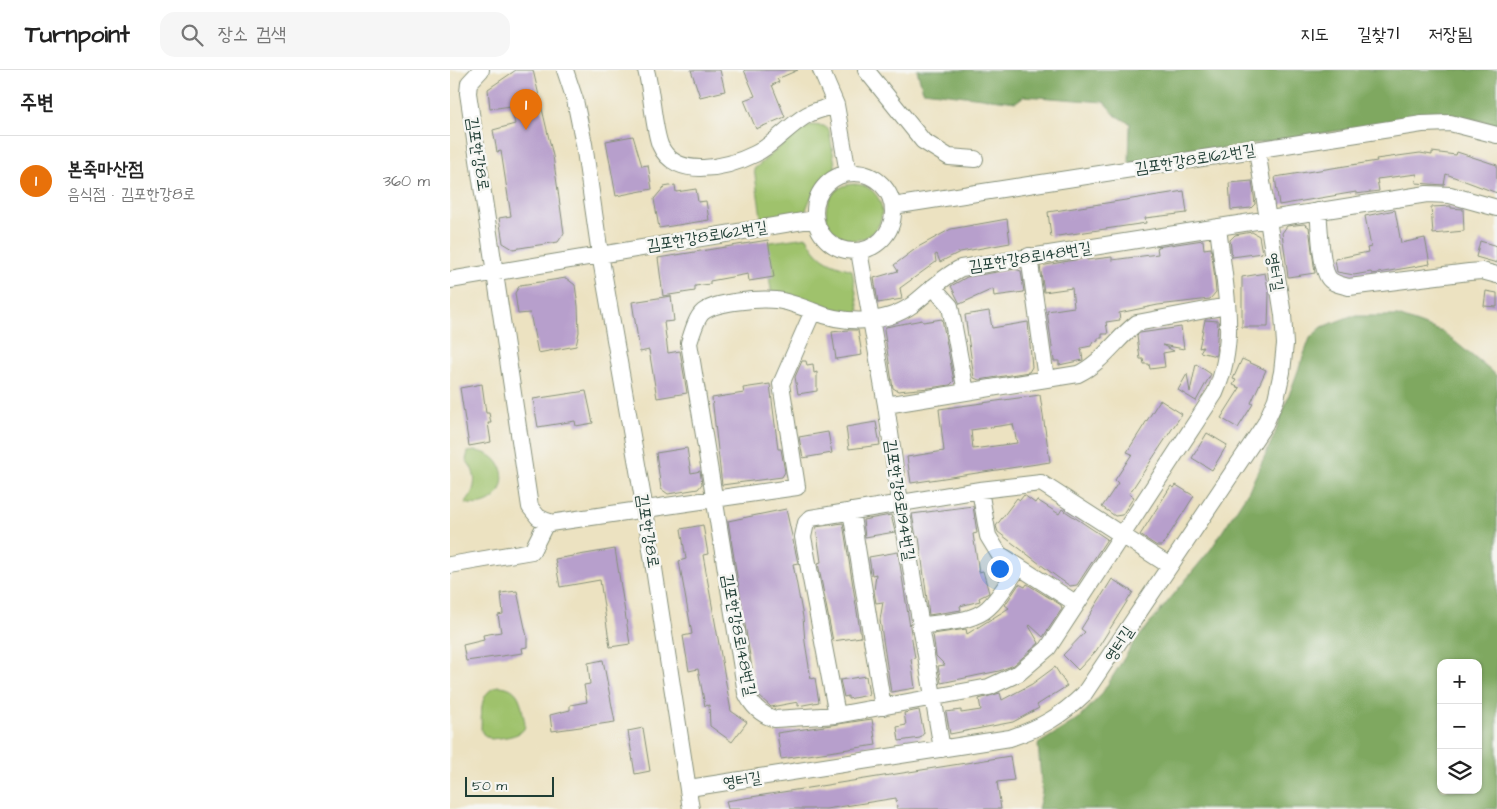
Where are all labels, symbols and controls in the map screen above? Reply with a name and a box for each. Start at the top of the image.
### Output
search box [160,12,510,57]
text: Turnpoint [25,18,130,52]
icon: search [178,21,206,49]
text: 장소 검색 [218,21,286,48]
text: 지도 [1300,22,1329,47]
text: 길찾기 [1357,22,1401,47]
text: 저장됨 [1429,22,1472,47]
text: 주변 [20,88,54,117]
pin: 1 [510,89,542,130]
street label: 김포한강8로 [461,115,495,193]
street label: 김포한강8로162번길 [1133,139,1257,179]
text: 본죽마산점 [67,156,143,183]
text: 1 [35,170,37,192]
text: 360 m [383,170,430,192]
text: 음식점 · 김포한강8로 [67,183,195,205]
street label: 김포한강8로162번길 [645,216,769,256]
street label: 김포한강8로148번길 [967,236,1093,278]
street label: 영터길 [1261,251,1289,293]
street label: 김포한강8로194번길 [880,438,920,562]
street label: 김포한강8로 [631,492,665,570]
your location [987,556,1013,582]
street label: 김포한강8로148번길 [716,572,762,698]
street label: 영터길 [1099,622,1139,666]
map controls [1437,659,1482,794]
button: + [1437,659,1482,704]
button: − [1437,704,1482,749]
button: layers [1437,749,1482,794]
street label: 영터길 [721,766,763,794]
scale bar [465,774,554,797]
text: 50 m [472,776,507,796]

